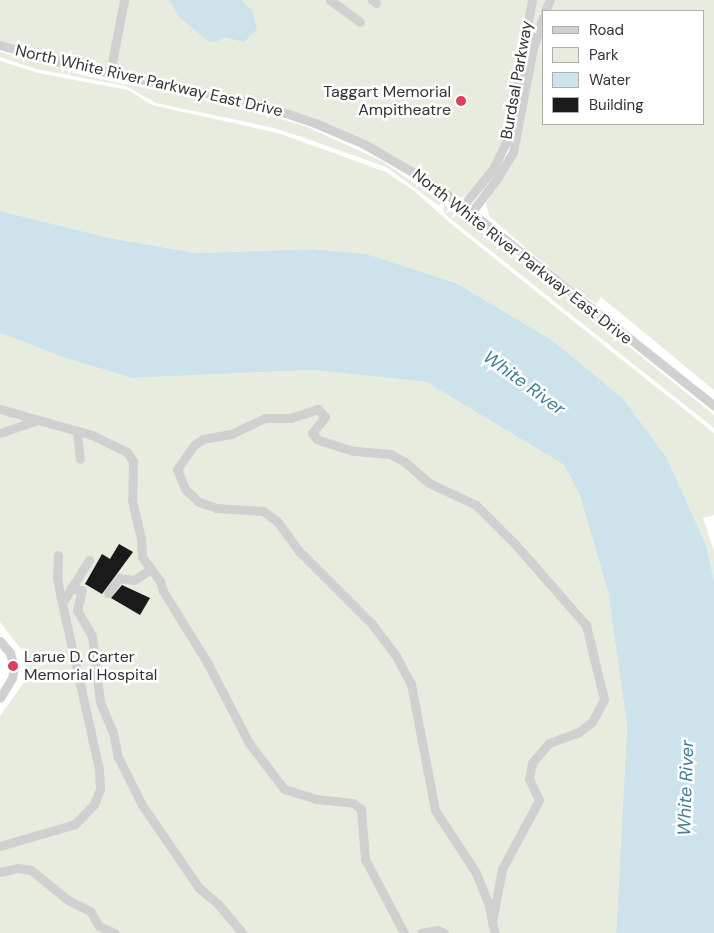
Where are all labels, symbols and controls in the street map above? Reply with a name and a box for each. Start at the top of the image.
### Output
legend [542,10,704,125]
street label: Burdsal Parkway [497,19,537,141]
text: Road [589,20,624,40]
street label: North White River Parkway East Drive [13,41,285,121]
text: Park [589,45,619,65]
text: Water [589,70,630,90]
place label: Taggart Memorial Ampitheatre [323,82,451,120]
marker: Taggart Memorial Ampitheatre [455,95,467,107]
text: Building [589,95,644,115]
street label: North White River Parkway East Drive [408,165,636,349]
water label: White River [479,346,569,420]
place label: Larue D. Carter Memorial Hospital [24,647,157,685]
marker: Larue D. Carter Memorial Hospital [6,659,20,673]
water label: White River [674,740,698,836]

